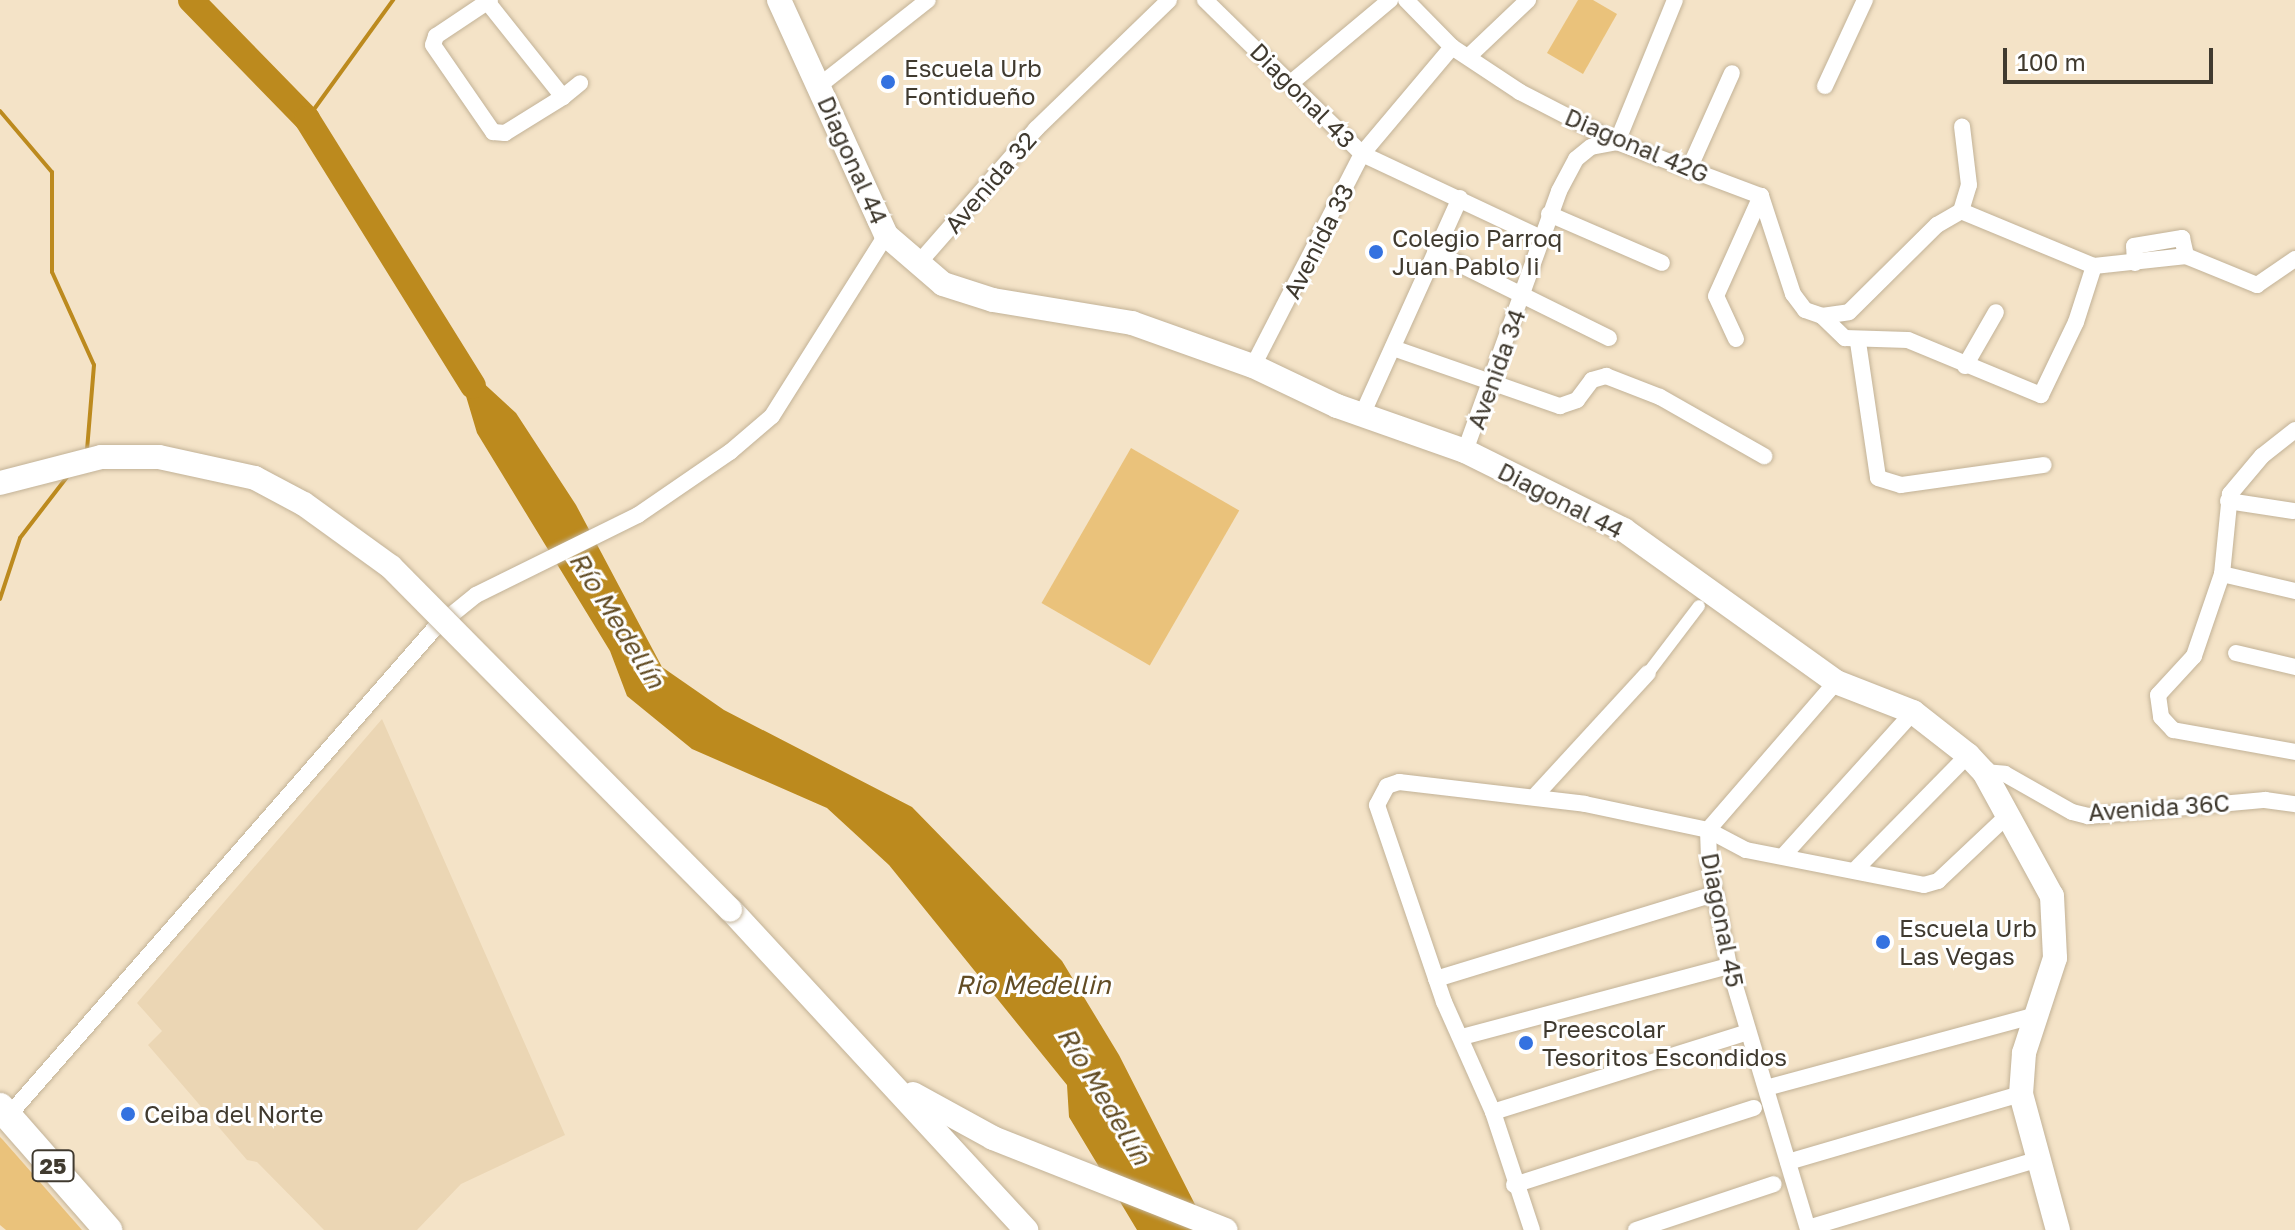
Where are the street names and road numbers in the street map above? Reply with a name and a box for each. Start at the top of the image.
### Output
street label: Diagonal 43 [1245,37,1361,153]
street label: Diagonal 44 [812,91,894,229]
street label: Diagonal 42G [1561,102,1713,188]
street label: Avenida 32 [938,125,1042,239]
street label: Avenida 33 [1277,179,1359,303]
street label: Avenida 34 [1461,305,1531,433]
street label: Diagonal 44 [1493,456,1629,544]
street label: Avenida 36C [2087,788,2231,826]
street label: Diagonal 45 [1696,850,1750,990]
road number: 25 [31,1148,75,1184]

